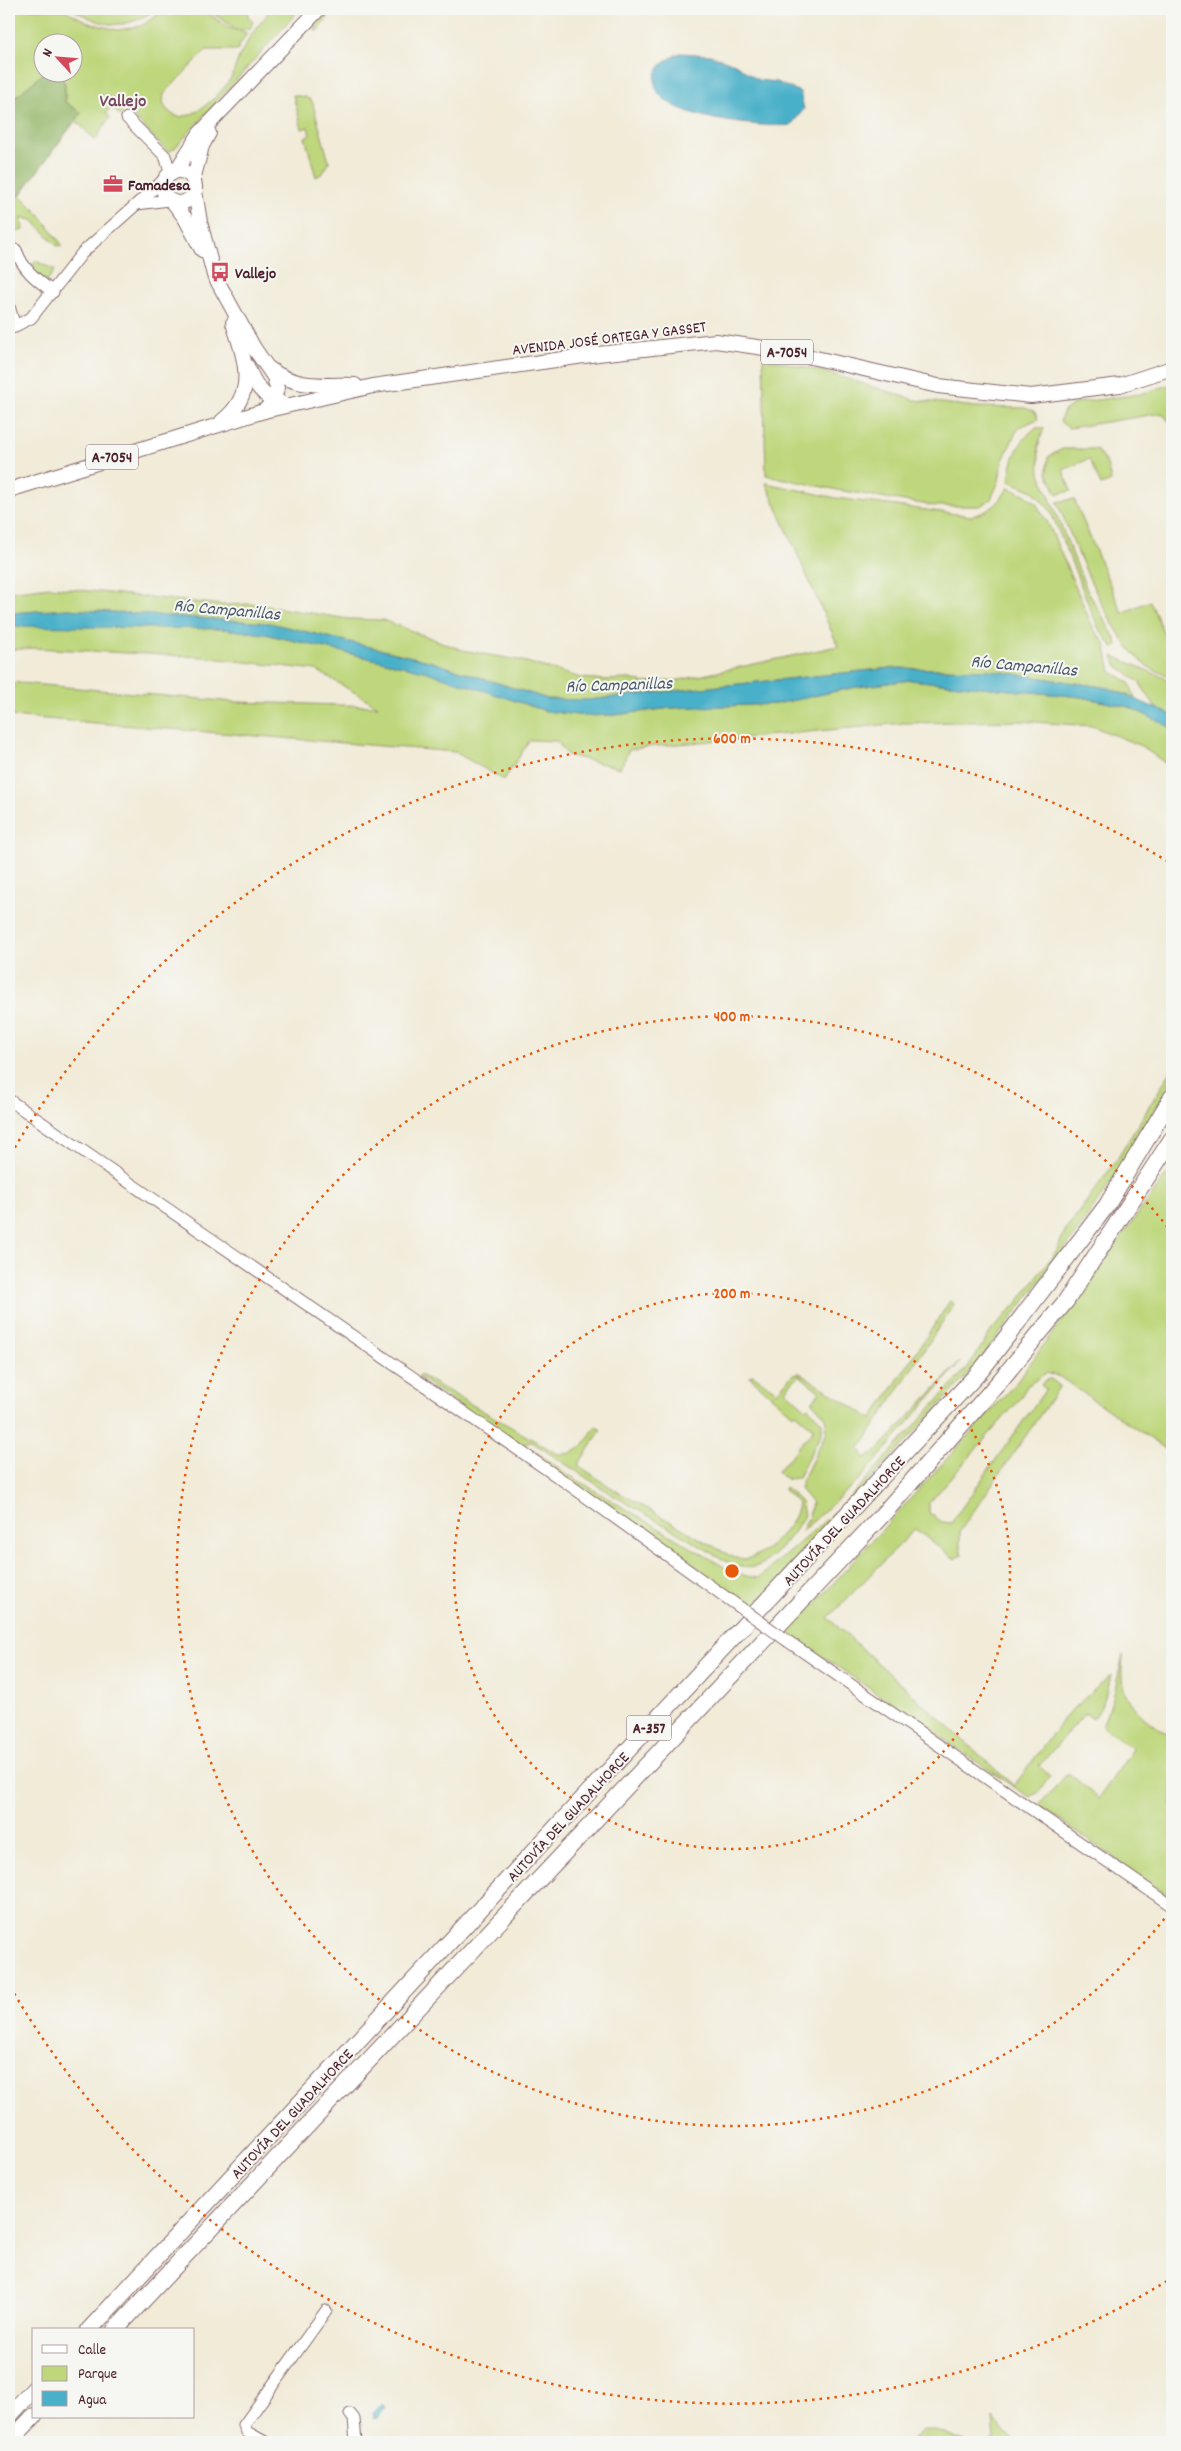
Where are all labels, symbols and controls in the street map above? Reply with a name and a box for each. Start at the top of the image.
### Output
north arrow [32,32,82,82]
text: N [38,46,59,61]
district label: Vallejo [100,90,146,115]
office icon: Famadesa [102,173,124,195]
place label: Famadesa [128,175,191,198]
bus stop icon: Vallejo [209,261,231,283]
place label: Vallejo [235,263,276,286]
street label: AVENIDA JOSÉ ORTEGA Y GASSET [511,316,708,363]
road number: A-7054 [761,340,813,364]
road number: A-7054 [86,444,138,470]
water label: Río Campanillas [172,594,282,629]
water label: Río Campanillas [969,650,1079,685]
water label: Río Campanillas [565,672,673,701]
text: 600 m [713,729,751,751]
text: 400 m [714,1007,750,1029]
text: 200 m [714,1284,750,1306]
street label: AUTOVÍA DEL GUADALHORCE [778,1451,912,1592]
centre of rings [723,1562,741,1580]
road number: A-357 [626,1716,672,1740]
street label: AUTOVÍA DEL GUADALHORCE [502,1747,636,1888]
street label: AUTOVÍA DEL GUADALHORCE [226,2044,360,2185]
legend [32,2328,195,2418]
text: Calle [78,2340,107,2362]
text: Parque [78,2364,118,2386]
text: Agua [78,2390,107,2412]

